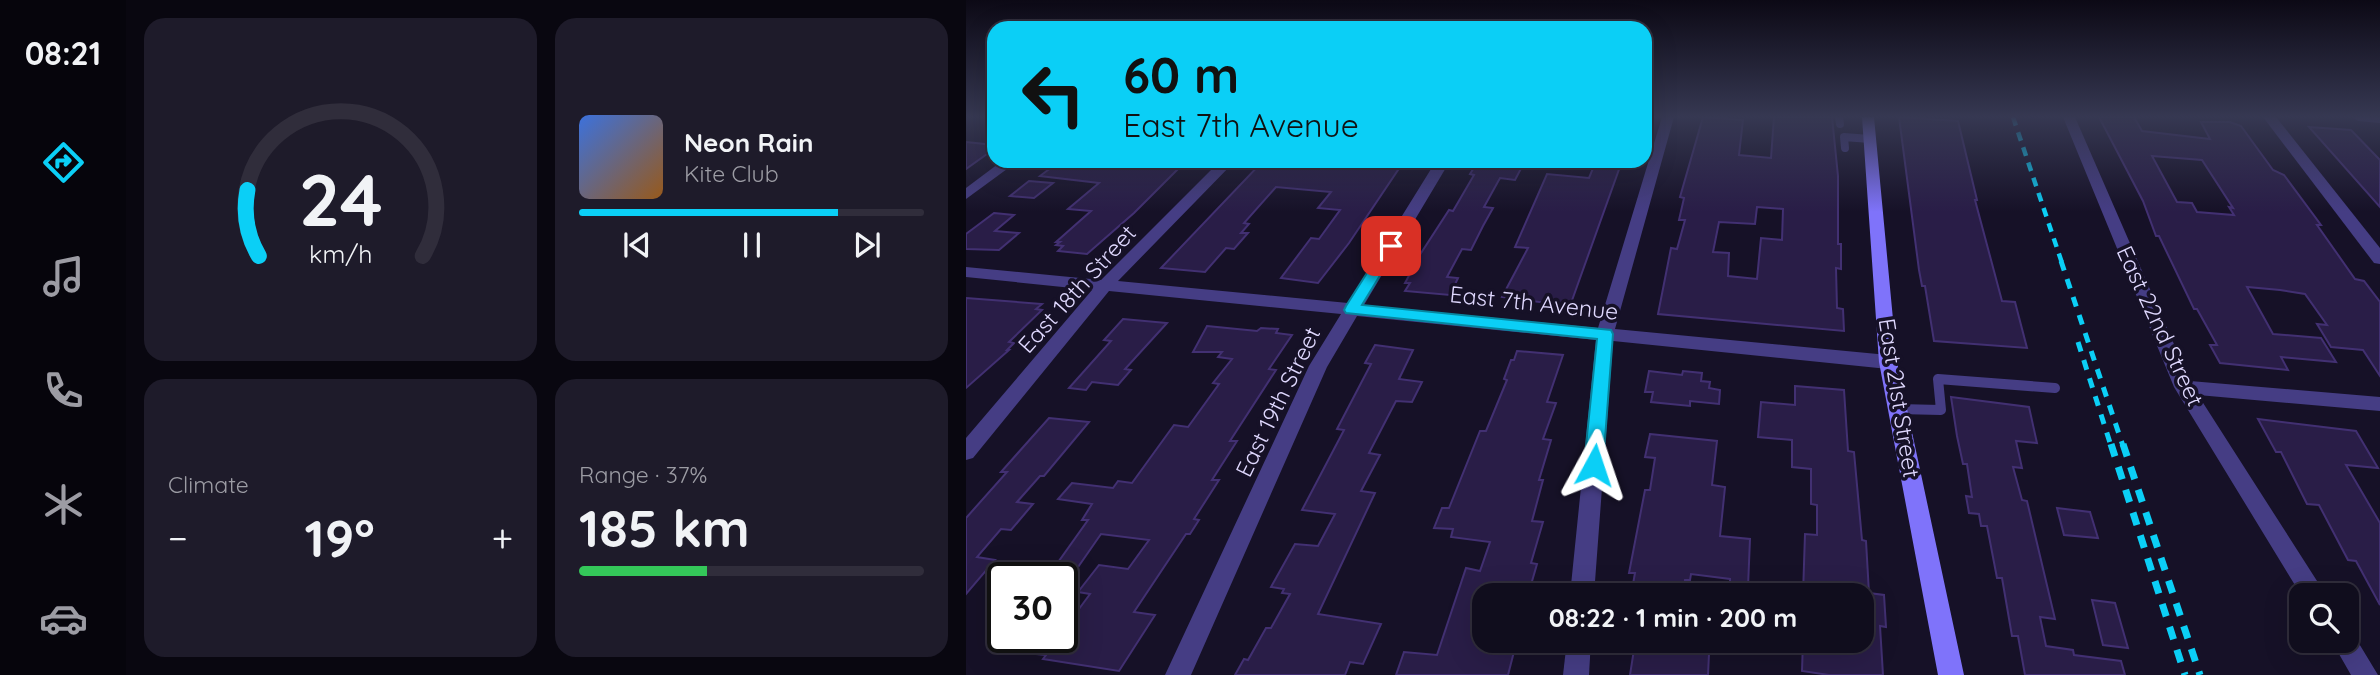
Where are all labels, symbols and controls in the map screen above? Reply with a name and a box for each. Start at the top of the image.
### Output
text: 08:21 [25,33,101,73]
text: 60 m [1123,44,1239,105]
icon: left [1008,49,1099,140]
text: East 7th Avenue [1123,105,1359,145]
text: Neon Rain [684,126,813,159]
icon: directions [39,138,88,187]
text: 24 [298,153,383,244]
text: Kite Club [684,159,779,188]
pin [1361,216,1421,276]
street label: East 18th Street [1011,218,1142,359]
icon: previous [618,226,656,264]
icon: pause [733,226,771,264]
icon: next [848,226,886,264]
icon: arrive [1372,227,1410,265]
text: km/h [309,238,372,269]
street label: East 22nd Street [2111,241,2210,411]
icon: music [39,252,88,301]
street label: East 7th Avenue [1448,279,1620,326]
street label: East 21st Street [1873,316,1926,480]
street label: East 19th Street [1229,322,1326,481]
icon: phone [39,366,88,415]
position arrow [1557,428,1631,502]
text: Range · 37% [579,460,707,489]
text: Climate [168,470,249,499]
icon: climate [39,480,88,529]
text: 185 km [579,495,750,560]
text: 19° [305,505,375,570]
text: − [168,514,188,562]
text: + [492,514,513,562]
speed limit sign: 30 [987,562,1078,653]
map controls [2289,583,2359,653]
button: search [2289,583,2359,653]
icon: car [39,594,88,643]
text: 08:22 · 1 min · 200 m [1549,601,1797,634]

